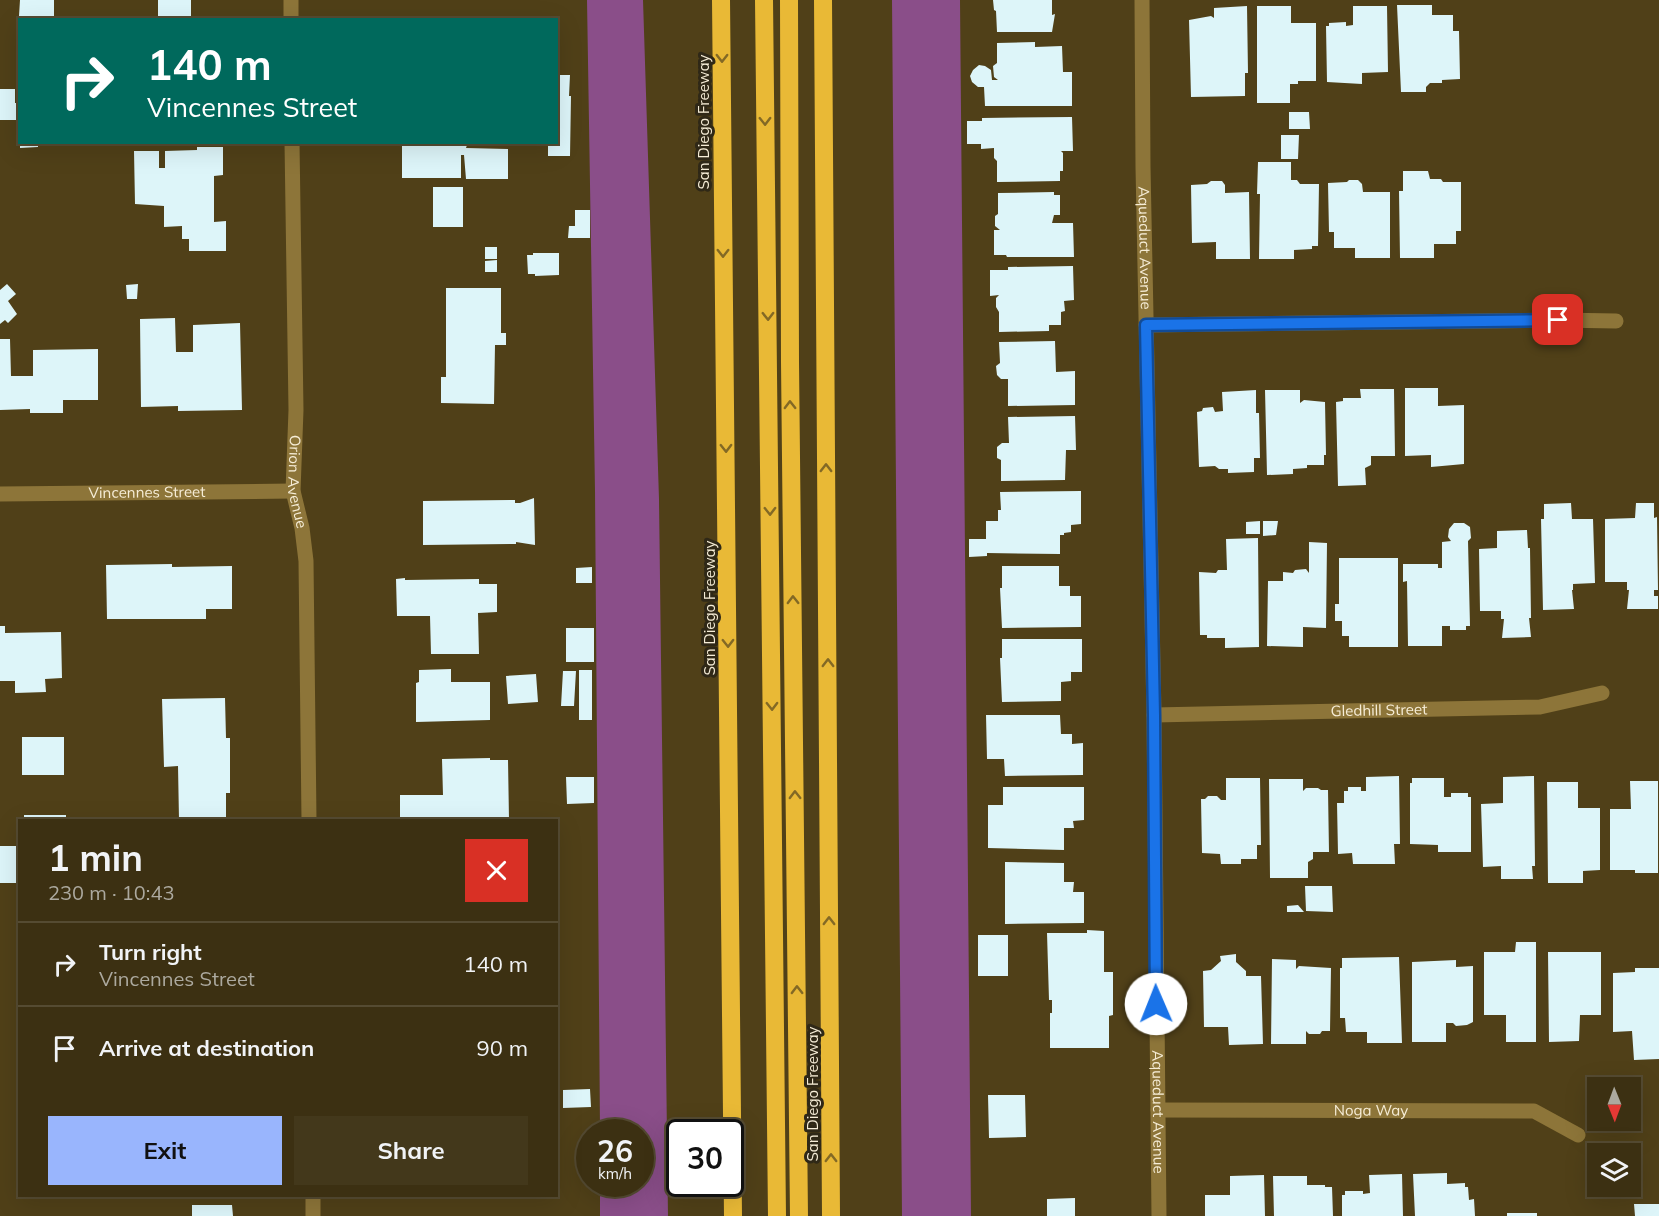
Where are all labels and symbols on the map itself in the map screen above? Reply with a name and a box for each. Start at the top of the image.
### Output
street label: San Diego Freeway [694,54,713,190]
one-way arrow [716,54,728,63]
one-way arrow [759,117,771,126]
street label: Aqueduct Avenue [1134,186,1156,310]
one-way arrow [717,249,729,258]
pin [1532,294,1583,345]
one-way arrow [762,312,774,321]
one-way arrow [784,400,796,409]
street label: Orion Avenue [283,435,312,530]
one-way arrow [720,444,732,453]
one-way arrow [820,463,832,472]
street label: Vincennes Street [88,482,206,502]
one-way arrow [764,507,776,516]
street label: San Diego Freeway [700,540,719,676]
one-way arrow [787,595,799,604]
one-way arrow [722,639,734,648]
one-way arrow [821,658,834,667]
street label: Gledhill Street [1330,699,1427,720]
one-way arrow [766,702,779,711]
one-way arrow [789,790,801,799]
one-way arrow [823,916,835,925]
position arrow [1124,972,1188,1036]
one-way arrow [791,985,803,994]
street label: San Diego Freeway [803,1026,822,1162]
street label: Aqueduct Avenue [1148,1050,1169,1174]
north arrow [1587,1077,1641,1131]
street label: Noga Way [1334,1100,1408,1120]
speed limit sign: 30 [666,1119,744,1197]
one-way arrow [825,1153,837,1162]

